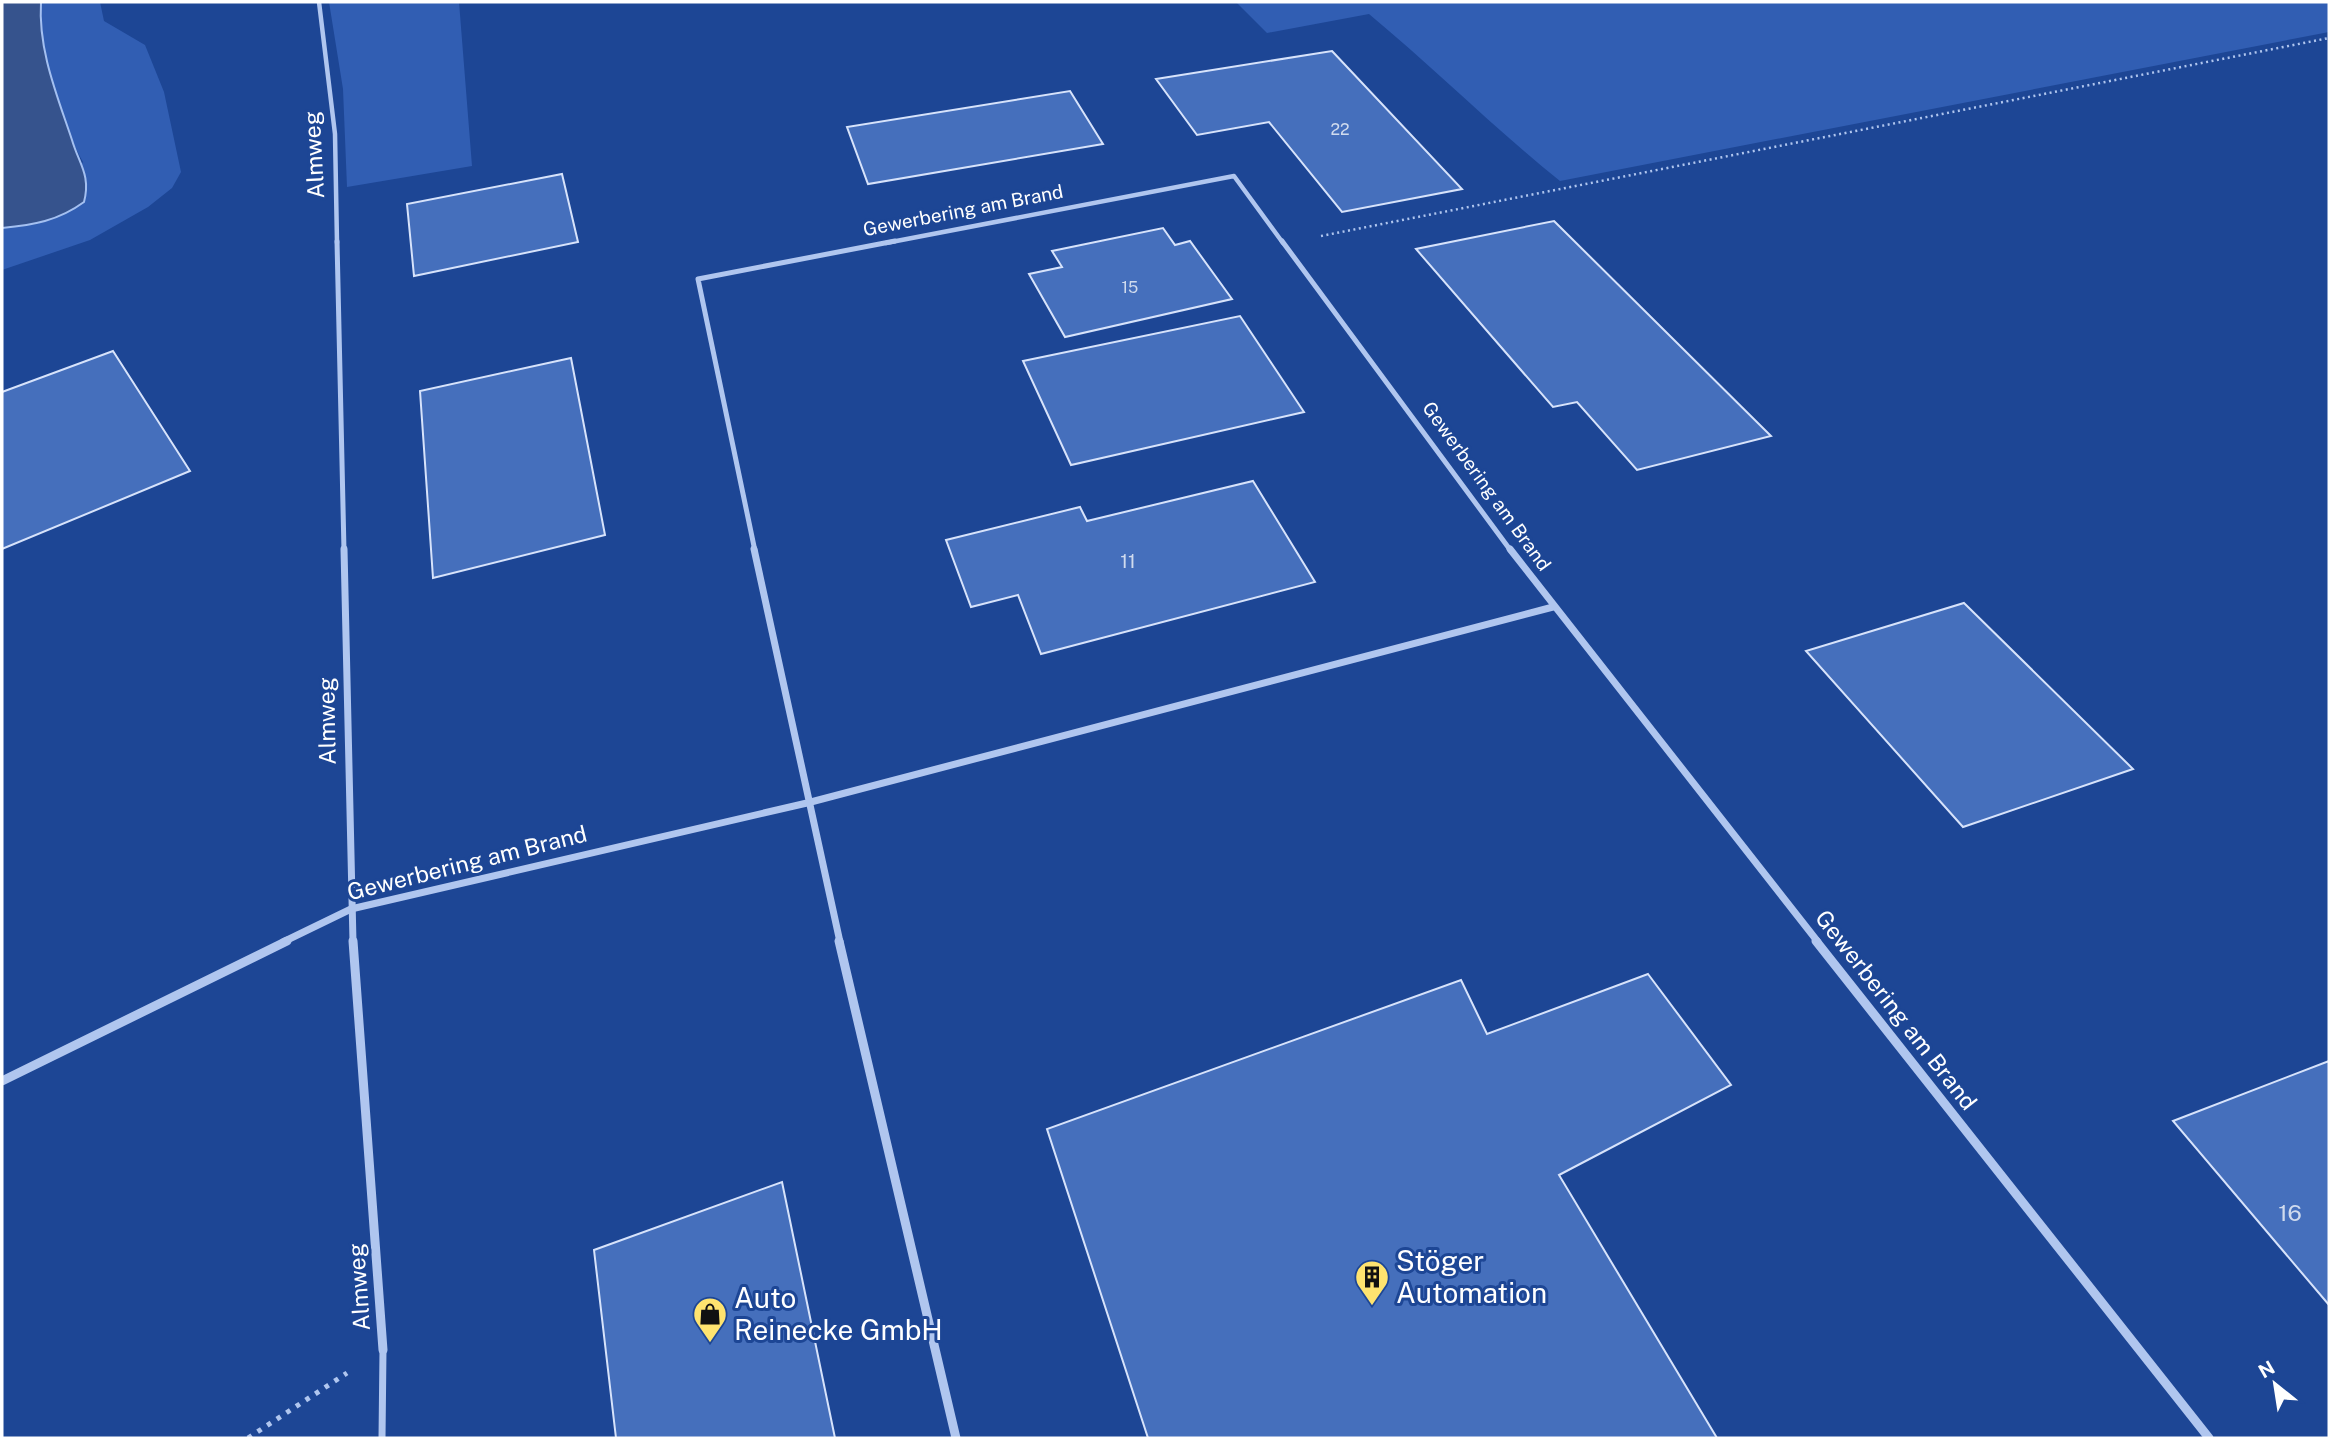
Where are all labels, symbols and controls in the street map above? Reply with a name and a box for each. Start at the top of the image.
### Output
street label: Almweg [298,111,329,200]
house number: 22 [1330,120,1350,139]
street label: Gewerbering am Brand [861,180,1065,240]
house number: 15 [1122,278,1138,297]
street label: Gewerbering am Brand [1418,397,1556,575]
house number: 11 [1120,550,1136,572]
street label: Almweg [312,677,341,765]
street label: Gewerbering am Brand [344,820,590,905]
street label: Gewerbering am Brand [1810,904,1983,1115]
house number: 16 [2278,1199,2302,1226]
street label: Almweg [342,1242,375,1332]
place label: Stöger Automation [1396,1244,1547,1309]
building icon: Stöger Automation [1353,1258,1391,1307]
place label: Auto Reinecke GmbH [734,1281,943,1346]
shop icon: Auto Reinecke GmbH [691,1295,729,1344]
north arrow [2240,1349,2310,1419]
text: N [2255,1356,2278,1383]

